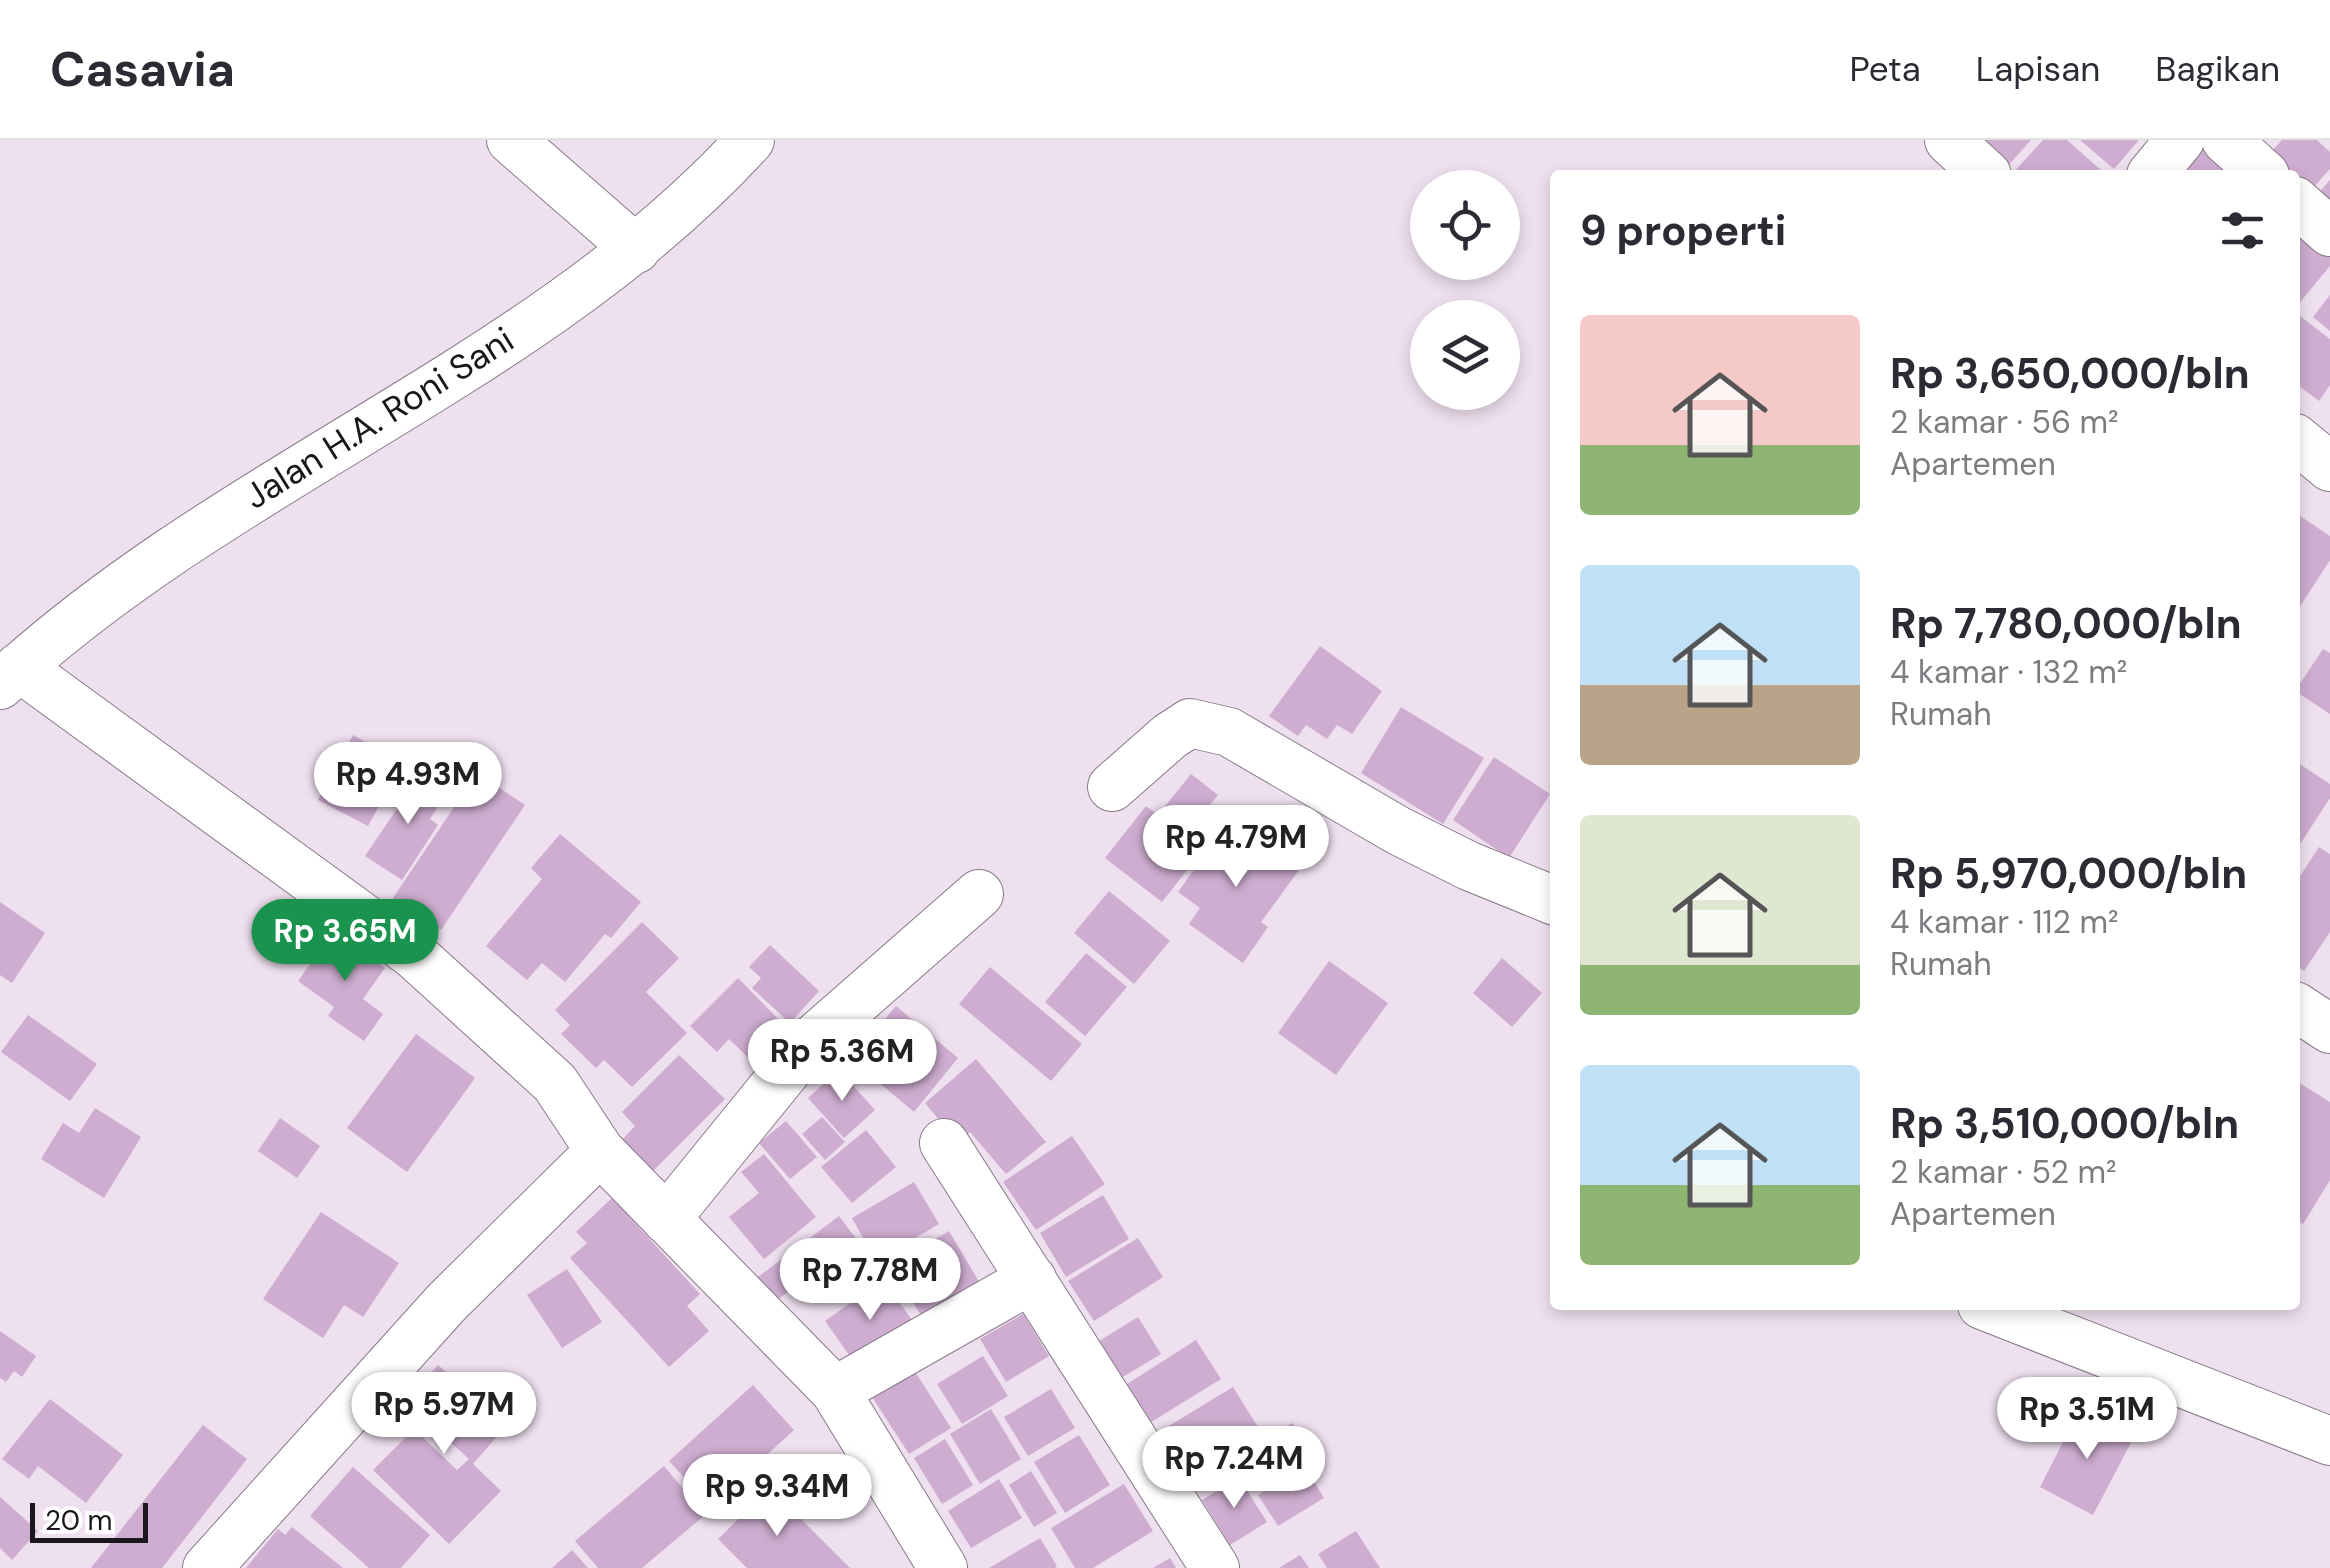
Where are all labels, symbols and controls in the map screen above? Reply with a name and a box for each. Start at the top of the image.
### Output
text: Casavia [50,38,235,101]
text: Peta [1849,46,1921,92]
text: Lapisan [1976,46,2100,92]
text: Bagikan [2155,46,2280,92]
map controls [1410,170,1520,410]
button: locate [1410,170,1520,280]
text: 9 properti [1580,203,1786,258]
icon: filters [2215,203,2270,258]
button: layers [1410,300,1520,410]
street label: Jalan H.A. Roni Sani [236,317,522,519]
text: Rp 3,650,000/bln [1890,346,2250,401]
icon: home [1660,355,1780,475]
text: 2 kamar · 56 m² [1890,401,2119,443]
text: Apartemen [1890,443,2056,485]
text: Rp 7,780,000/bln [1890,596,2242,651]
icon: home [1660,605,1780,725]
text: 4 kamar · 132 m² [1890,651,2127,693]
text: Rumah [1890,693,1992,735]
pin: Rp 4.93M [305,742,511,827]
text: Rp 4.93M [336,753,480,795]
pin: Rp 4.79M [1133,805,1339,890]
text: Rp 4.79M [1165,816,1307,858]
text: Rp 5,970,000/bln [1890,846,2247,901]
icon: home [1660,855,1780,975]
pin: Rp 3.65M [242,899,448,984]
text: 4 kamar · 112 m² [1890,901,2118,943]
text: Rp 3.65M [274,910,416,952]
text: Rumah [1890,943,1992,985]
pin: Rp 5.36M [739,1019,945,1104]
text: Rp 5.36M [770,1030,914,1072]
text: Rp 3,510,000/bln [1890,1096,2239,1151]
icon: home [1660,1105,1780,1225]
text: 2 kamar · 52 m² [1890,1151,2116,1193]
text: Apartemen [1890,1193,2056,1235]
pin: Rp 7.78M [767,1238,973,1323]
text: Rp 7.78M [802,1249,938,1291]
pin: Rp 5.97M [341,1372,547,1457]
pin: Rp 3.51M [1984,1377,2190,1462]
text: Rp 5.97M [373,1383,515,1425]
text: Rp 3.51M [2019,1388,2155,1430]
pin: Rp 7.24M [1131,1426,1337,1511]
text: Rp 7.24M [1164,1437,1304,1479]
pin: Rp 9.34M [674,1454,880,1539]
text: Rp 9.34M [705,1465,849,1507]
scale bar [30,1498,148,1542]
text: 20 m [45,1502,112,1539]

